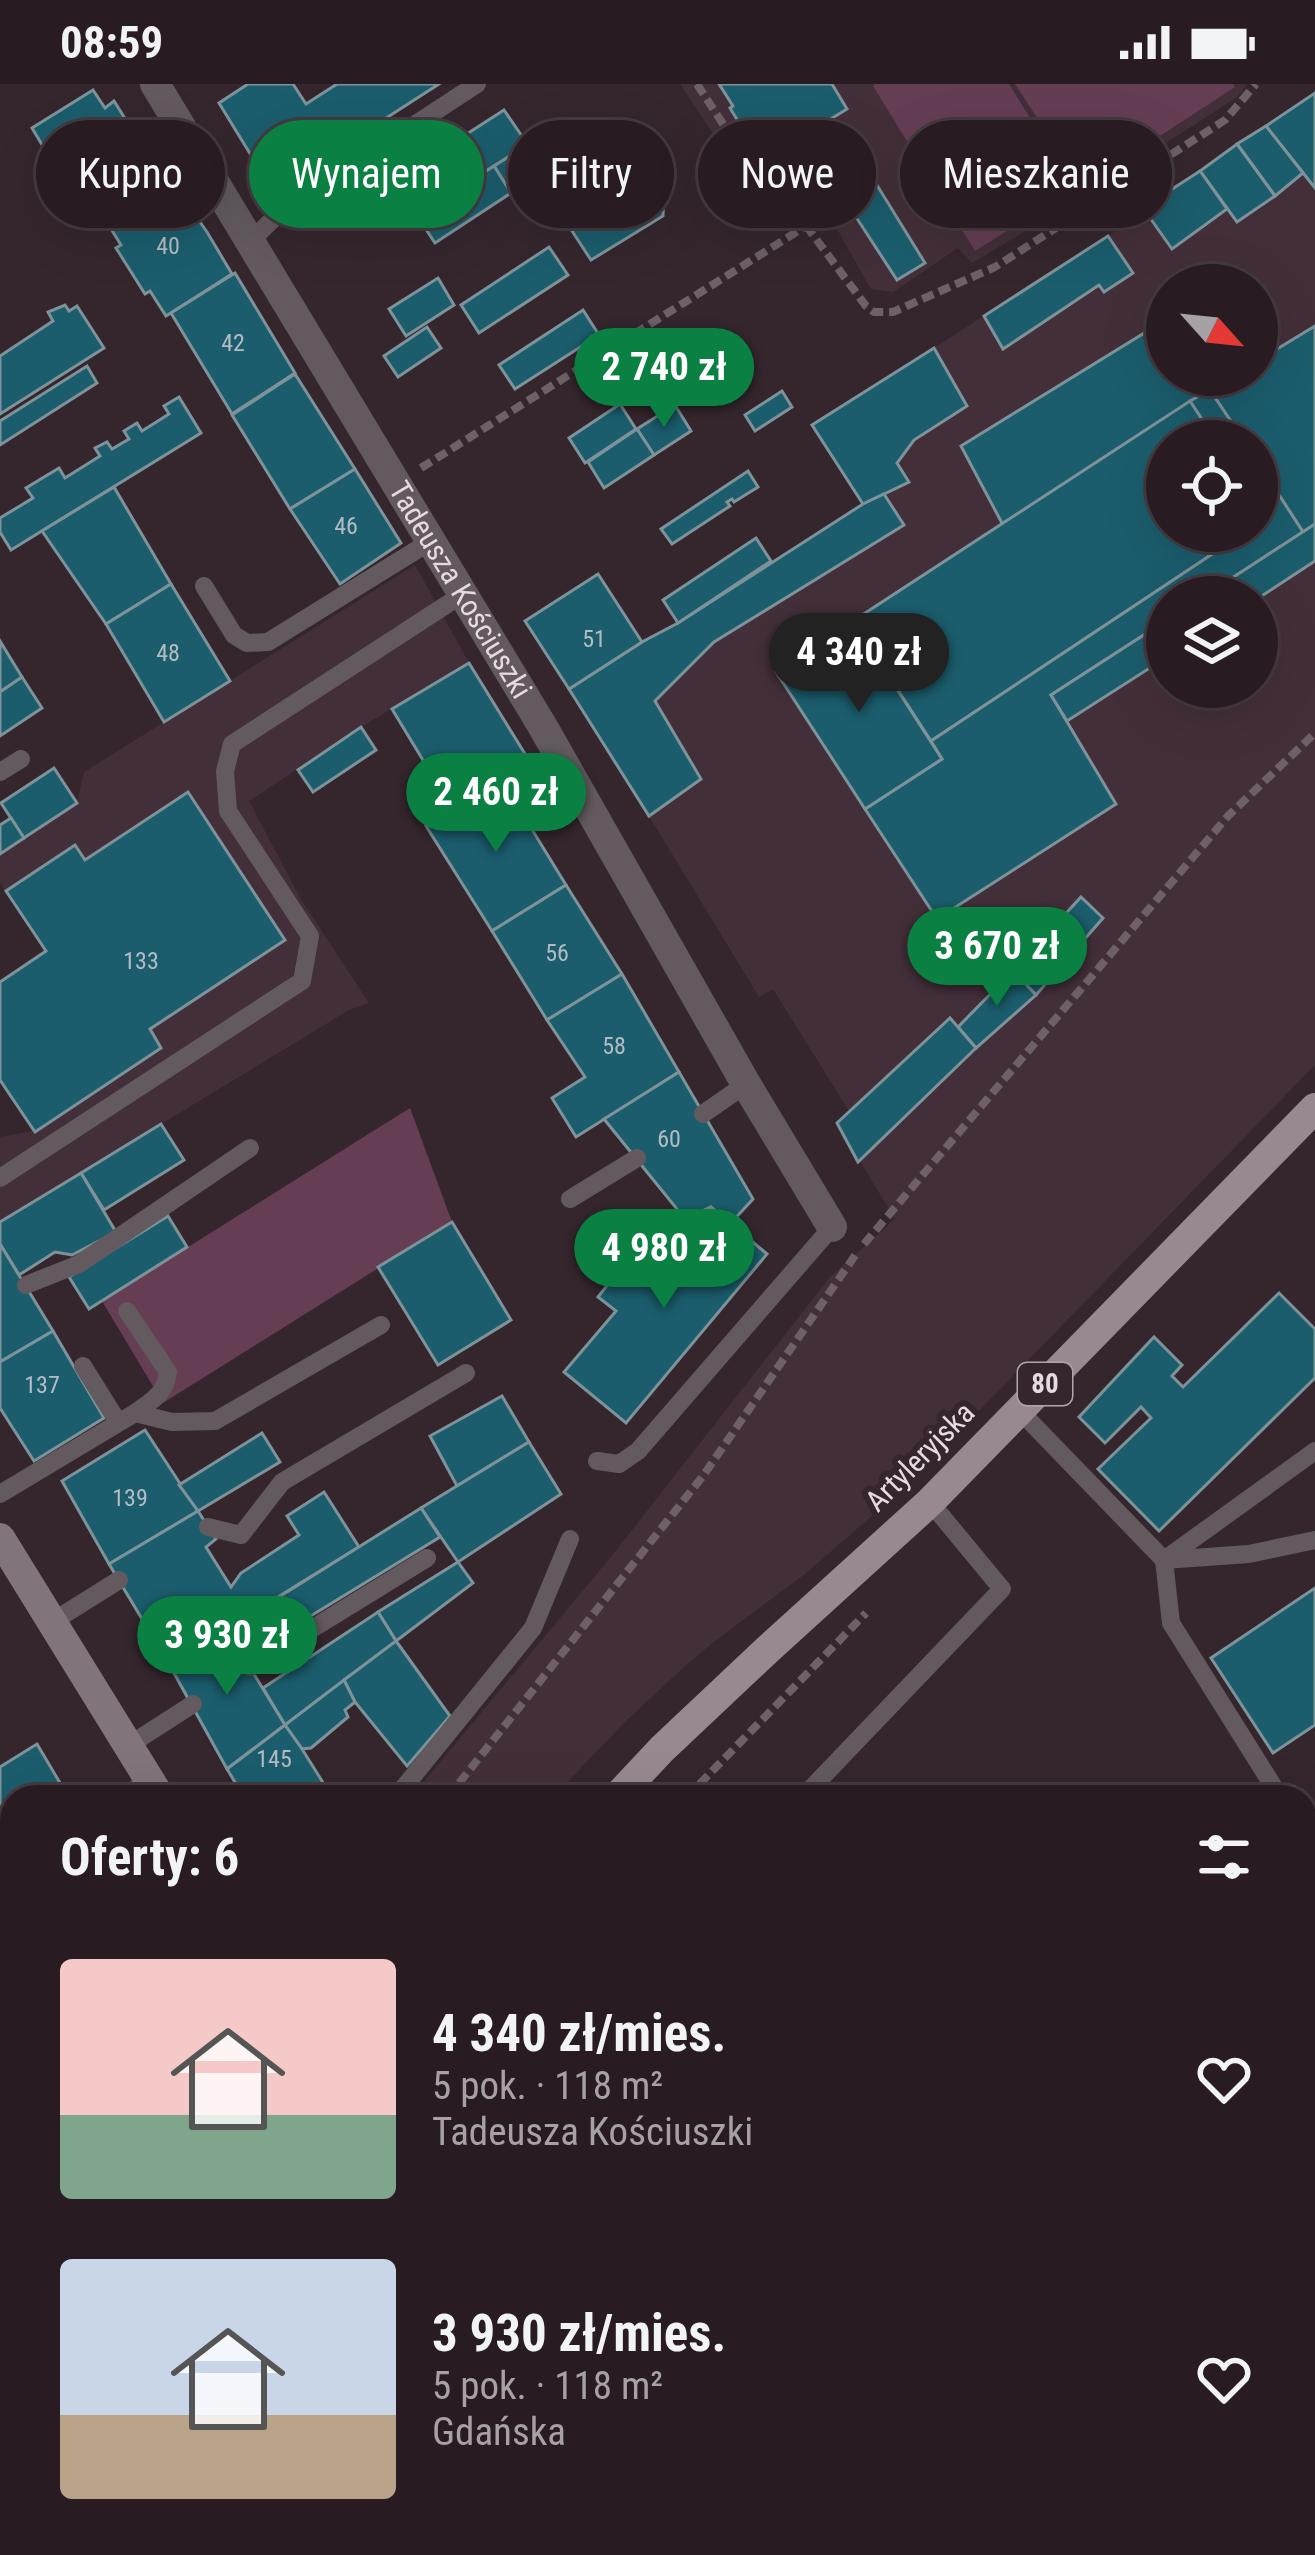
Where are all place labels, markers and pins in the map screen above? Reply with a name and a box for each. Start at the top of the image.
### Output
pin: 2 740 zł [540,328,788,430]
pin: 4 340 zł [735,613,983,715]
pin: 2 460 zł [372,753,620,855]
pin: 3 670 zł [873,907,1121,1009]
pin: 4 980 zł [540,1209,788,1311]
pin: 3 930 zł [103,1596,351,1698]

